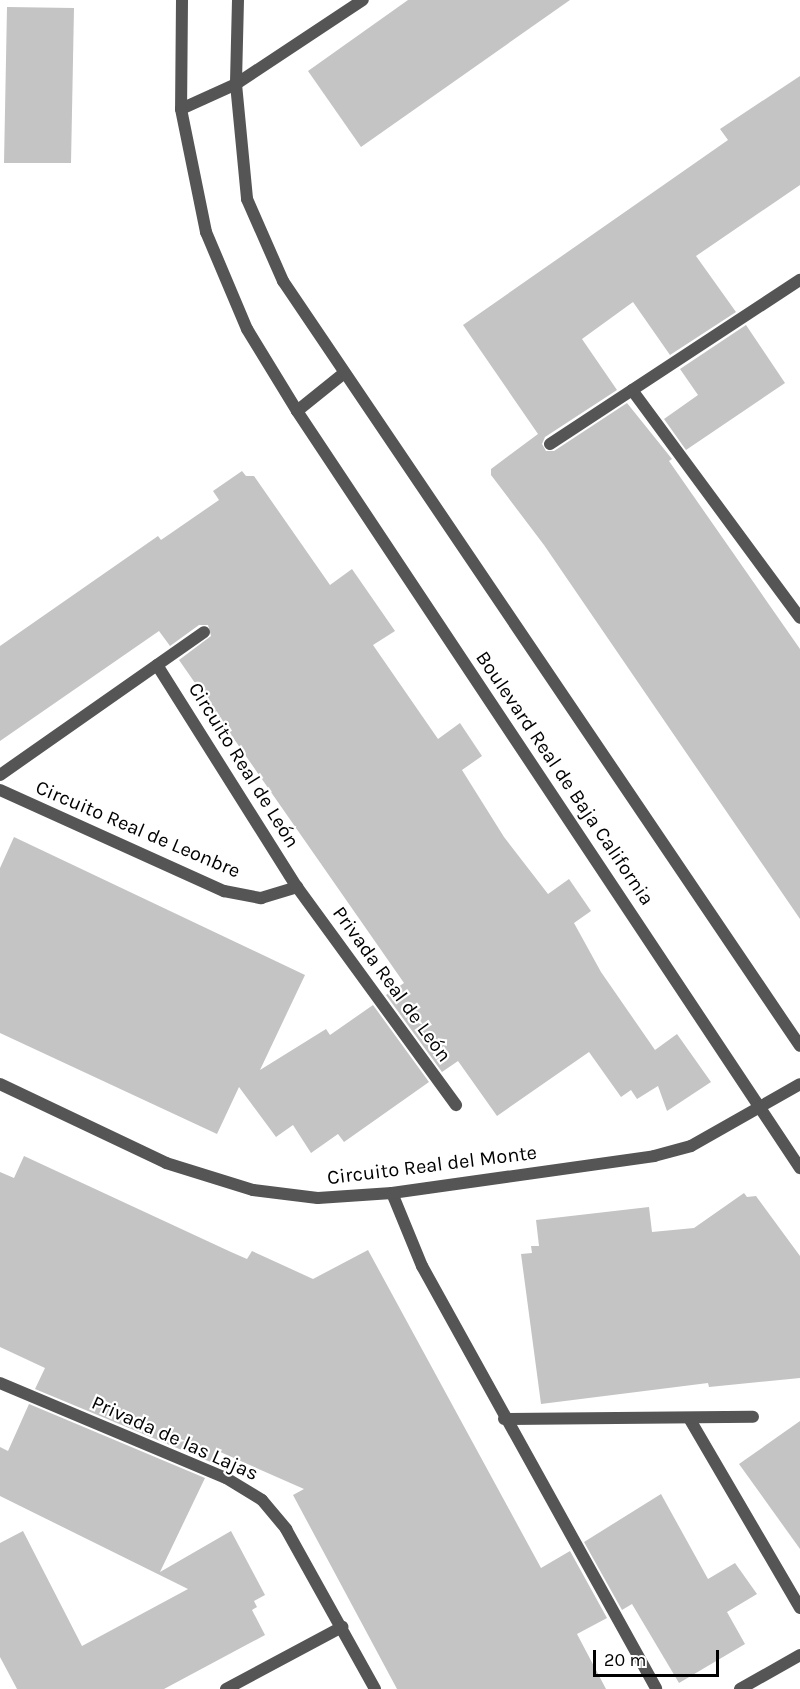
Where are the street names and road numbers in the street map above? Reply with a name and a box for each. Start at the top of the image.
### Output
street label: Boulevard Real de Baja California [471,646,659,910]
street label: Circuito Real de León [183,678,305,852]
street label: Circuito Real de Leonbre [32,775,244,883]
street label: Privada Real de León [328,902,456,1066]
street label: Circuito Real del Monte [326,1140,538,1190]
street label: Privada de las Lajas [88,1390,262,1486]

